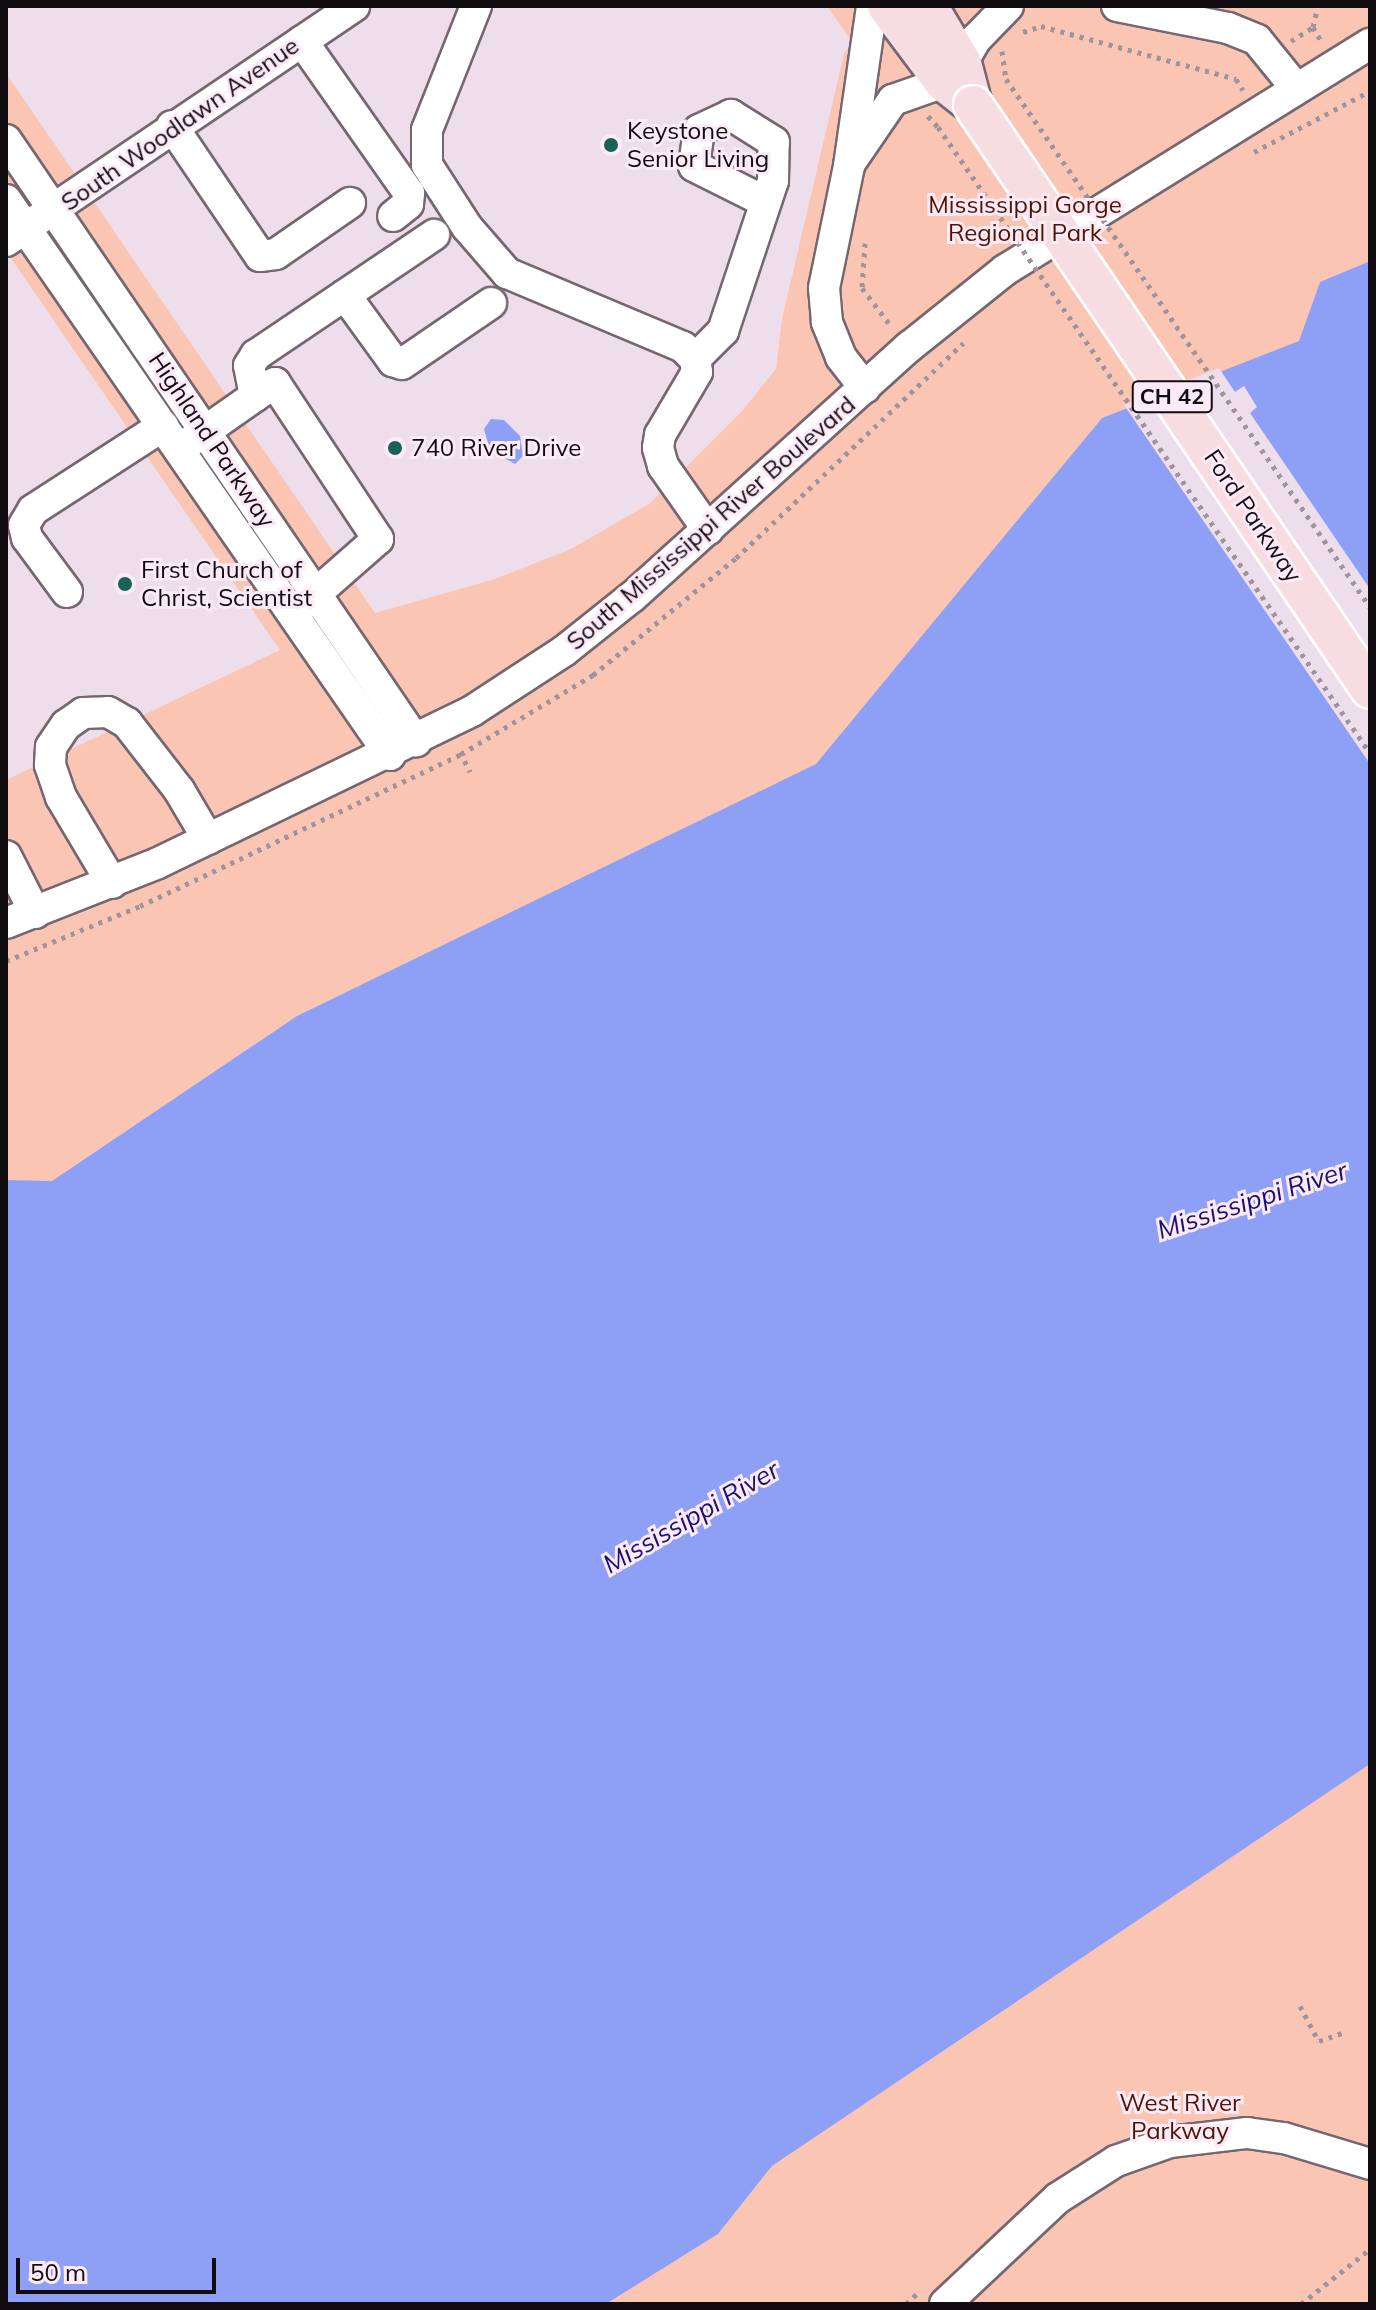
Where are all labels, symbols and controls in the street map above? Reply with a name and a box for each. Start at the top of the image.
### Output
street label: South Woodlawn Avenue [56,31,304,217]
place label: Keystone Senior Living [627,117,769,173]
marker: Keystone Senior Living [602,136,620,154]
park label: Mississippi Gorge Regional Park [928,191,1122,247]
street label: Highland Parkway [143,347,281,533]
road number: CH 42 [1130,379,1214,415]
street label: South Mississippi River Boulevard [561,390,861,656]
place label: 740 River Drive [411,434,581,462]
marker: 740 River Drive [386,439,404,457]
street label: Ford Parkway [1198,444,1308,588]
place label: First Church of Christ, Scientist [141,556,312,612]
marker: First Church of Christ, Scientist [116,575,134,593]
water label: Mississippi River [1153,1155,1351,1245]
water label: Mississippi River [597,1454,785,1580]
park label: West River Parkway [1119,2089,1241,2145]
scale bar [20,2242,220,2292]
text: 50 m [30,2257,86,2287]

